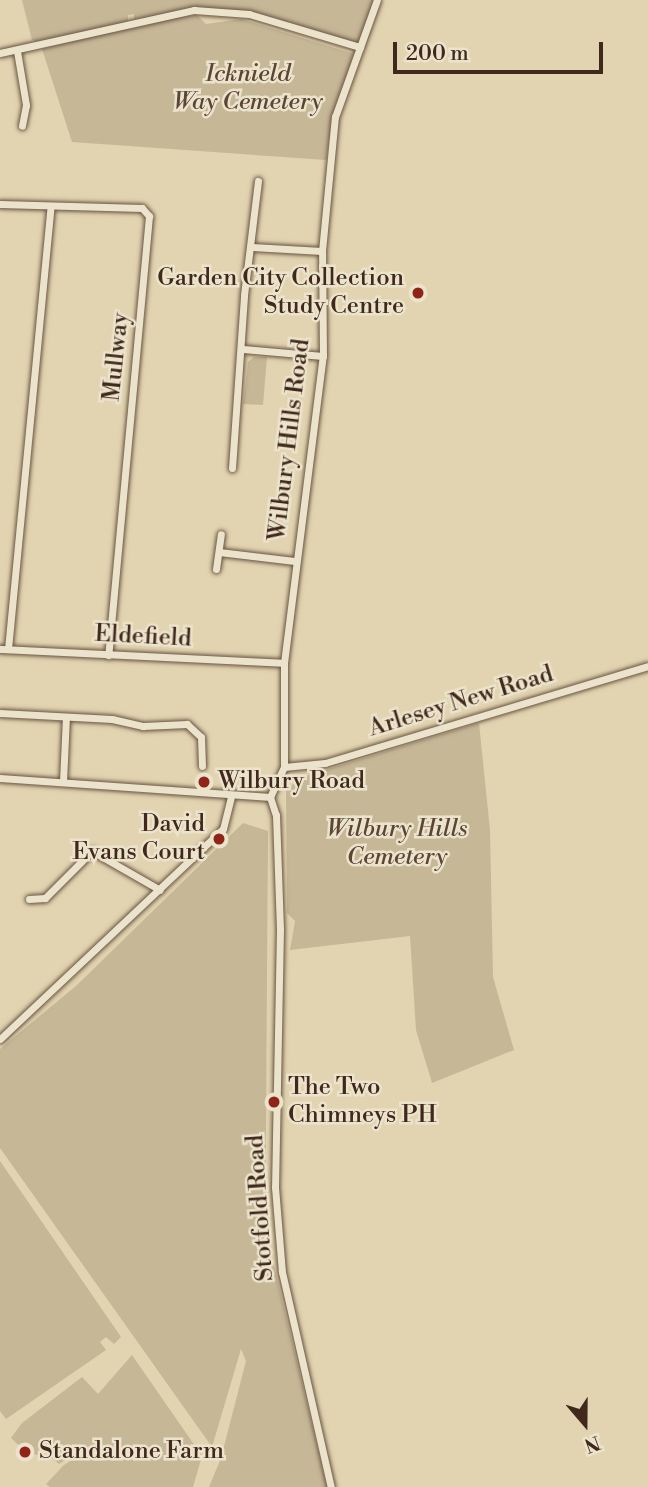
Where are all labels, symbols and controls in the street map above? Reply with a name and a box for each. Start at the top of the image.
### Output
scale bar [396,28,606,72]
text: 200 m [406,41,469,67]
park label: Icknield Way Cemetery [173,61,323,117]
place label: Garden City Collection Study Centre [157,265,404,321]
marker: Garden City Collection Study Centre [410,285,426,301]
street label: Mullway [98,311,136,403]
street label: Wilbury Hills Road [263,337,317,543]
street label: Eldefield [94,620,192,654]
street label: Arlesey New Road [365,660,557,744]
place label: Wilbury Road [218,768,365,796]
marker: Wilbury Road [196,774,212,790]
place label: David Evans Court [72,811,205,867]
park label: Wilbury Hills Cemetery [327,816,467,872]
marker: David Evans Court [211,831,227,847]
place label: The Two Chimneys PH [288,1074,437,1130]
marker: The Two Chimneys PH [266,1094,282,1110]
street label: Stotfold Road [242,1134,280,1282]
north arrow [550,1389,620,1459]
text: N [581,1430,603,1458]
place label: Standalone Farm [39,1438,224,1466]
marker: Standalone Farm [17,1444,33,1460]

